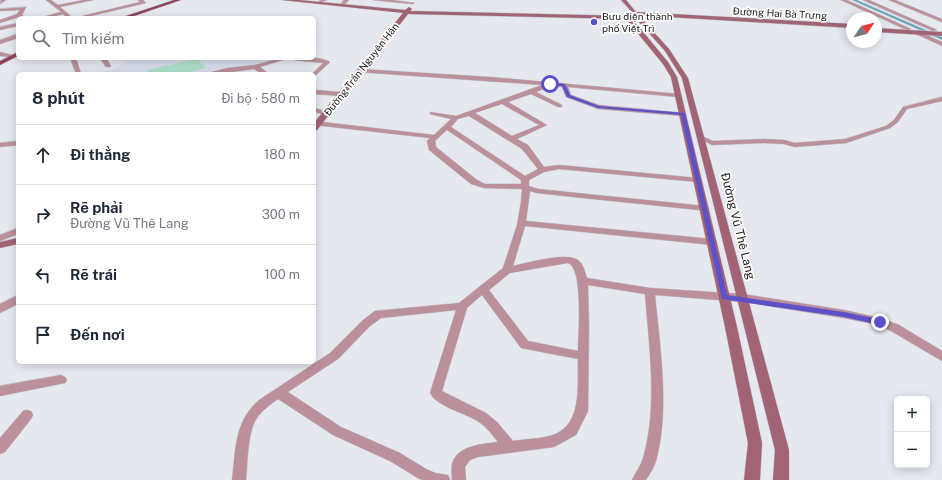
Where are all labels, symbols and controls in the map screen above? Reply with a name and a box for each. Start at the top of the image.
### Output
street label: Đường Hai Bà Trưng [732,5,828,21]
place label: Bưu điện thành phố Việt Trì [602,10,673,34]
north arrow [846,12,882,48]
search box [16,16,316,60]
marker: Bưu điện thành phố Việt Trì [589,17,599,27]
street label: Đường Trần Nguyên Hãn [321,20,401,118]
icon: search [30,27,52,49]
text: Tìm kiếm [62,30,124,47]
route start [541,75,559,93]
text: 8 phút [32,88,85,108]
text: Đi bộ · 580 m [221,91,300,106]
icon: ahead [32,144,54,166]
text: Đi thẳng [70,146,131,163]
text: 180 m [264,147,300,162]
street label: Đường Vũ Thê Lang [718,171,758,281]
text: Rẽ phải [70,199,123,216]
icon: right [32,204,54,226]
text: 300 m [262,207,300,222]
text: Đường Vũ Thê Lang [70,216,189,231]
icon: left [32,264,54,286]
text: Rẽ trái [70,266,117,283]
text: 100 m [264,267,300,282]
route end [871,313,889,331]
icon: arrive [32,324,54,346]
text: Đến nơi [70,326,125,343]
map controls [894,396,930,468]
button: + [894,396,930,432]
button: − [894,432,930,468]

